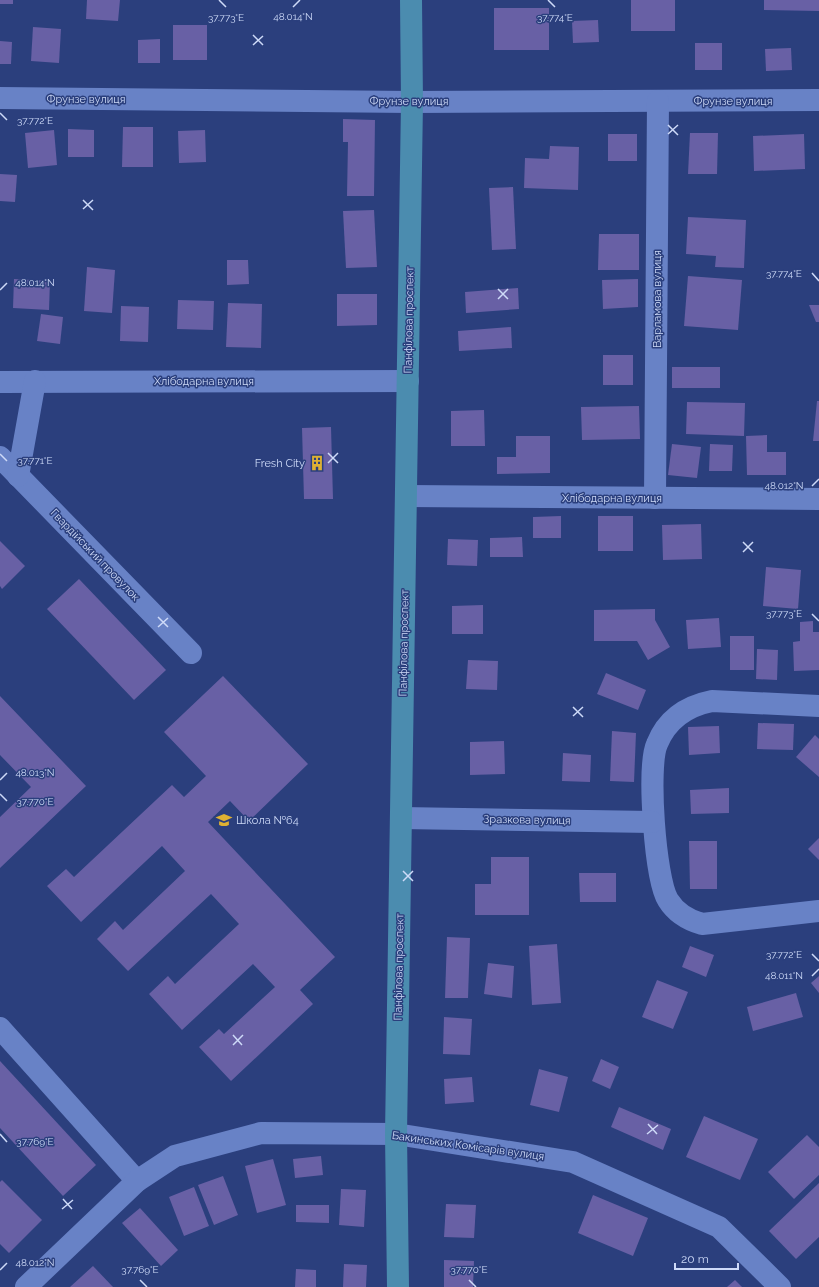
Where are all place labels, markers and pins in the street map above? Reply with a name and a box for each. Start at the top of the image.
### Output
building icon: Fresh City [308,454,326,472]
place label: Fresh City [255,457,305,470]
school or university icon: Школа №64 [215,811,233,829]
place label: Школа №64 [236,814,299,827]

